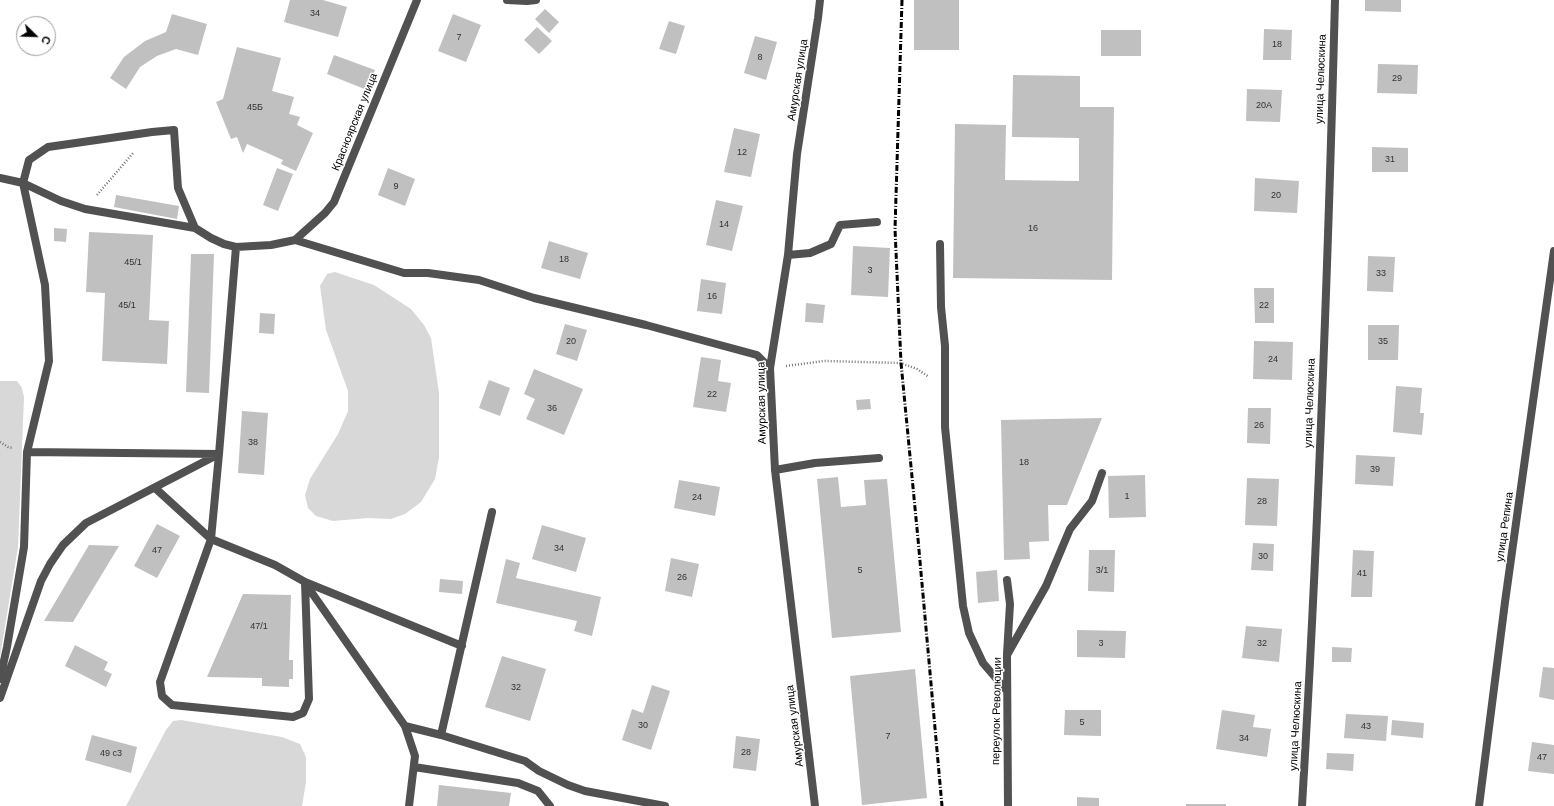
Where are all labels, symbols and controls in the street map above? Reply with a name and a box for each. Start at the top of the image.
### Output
house number: 34 [310,9,320,19]
north arrow [16,16,56,56]
house number: 7 [456,33,462,43]
text: С [39,34,53,46]
street label: улица Челюскина [1313,34,1329,124]
street label: Амурская улица [785,38,811,122]
house number: 18 [1272,40,1282,50]
house number: 8 [757,53,763,63]
street label: Красноярская улица [329,71,381,173]
house number: 29 [1392,74,1402,84]
house number: 20А [1256,101,1272,111]
house number: 45Б [247,103,263,113]
house number: 12 [737,148,747,158]
house number: 31 [1385,155,1395,165]
house number: 9 [393,182,399,192]
house number: 20 [1271,191,1281,201]
house number: 14 [719,220,729,230]
house number: 16 [1028,224,1038,234]
house number: 18 [559,255,569,265]
house number: 45/1 [124,258,142,268]
house number: 3 [867,266,873,276]
house number: 33 [1376,269,1386,279]
house number: 16 [707,292,717,302]
house number: 45/1 [118,301,136,311]
house number: 22 [1259,301,1269,311]
house number: 20 [566,337,576,347]
house number: 35 [1378,337,1388,347]
house number: 24 [1268,355,1278,365]
street label: улица Челюскина [1302,358,1318,448]
street label: Амурская улица [755,362,769,444]
house number: 22 [707,390,717,400]
house number: 36 [547,404,557,414]
house number: 26 [1254,421,1264,431]
house number: 38 [248,438,258,448]
house number: 18 [1019,458,1029,468]
house number: 39 [1370,465,1380,475]
street label: улица Репина [1494,491,1516,563]
house number: 1 [1124,492,1130,502]
house number: 24 [692,493,702,503]
house number: 28 [1257,497,1267,507]
house number: 34 [554,544,564,554]
house number: 47 [152,546,162,556]
house number: 30 [1258,552,1268,562]
house number: 5 [857,566,863,576]
house number: 3/1 [1096,566,1108,576]
house number: 41 [1357,569,1367,579]
house number: 26 [677,573,687,583]
house number: 47/1 [250,622,268,632]
house number: 3 [1098,639,1104,649]
house number: 32 [1257,639,1267,649]
street label: переулок Революции [989,657,1005,765]
street label: улица Челюскина [1287,681,1305,771]
house number: 32 [511,683,521,693]
street label: Амурская улица [783,684,807,768]
house number: 5 [1079,718,1085,728]
house number: 30 [638,721,648,731]
house number: 43 [1361,722,1371,732]
house number: 7 [885,732,891,742]
house number: 34 [1239,734,1249,744]
house number: 28 [741,748,751,758]
house number: 49 с3 [100,749,122,759]
house number: 47 [1537,753,1547,763]

